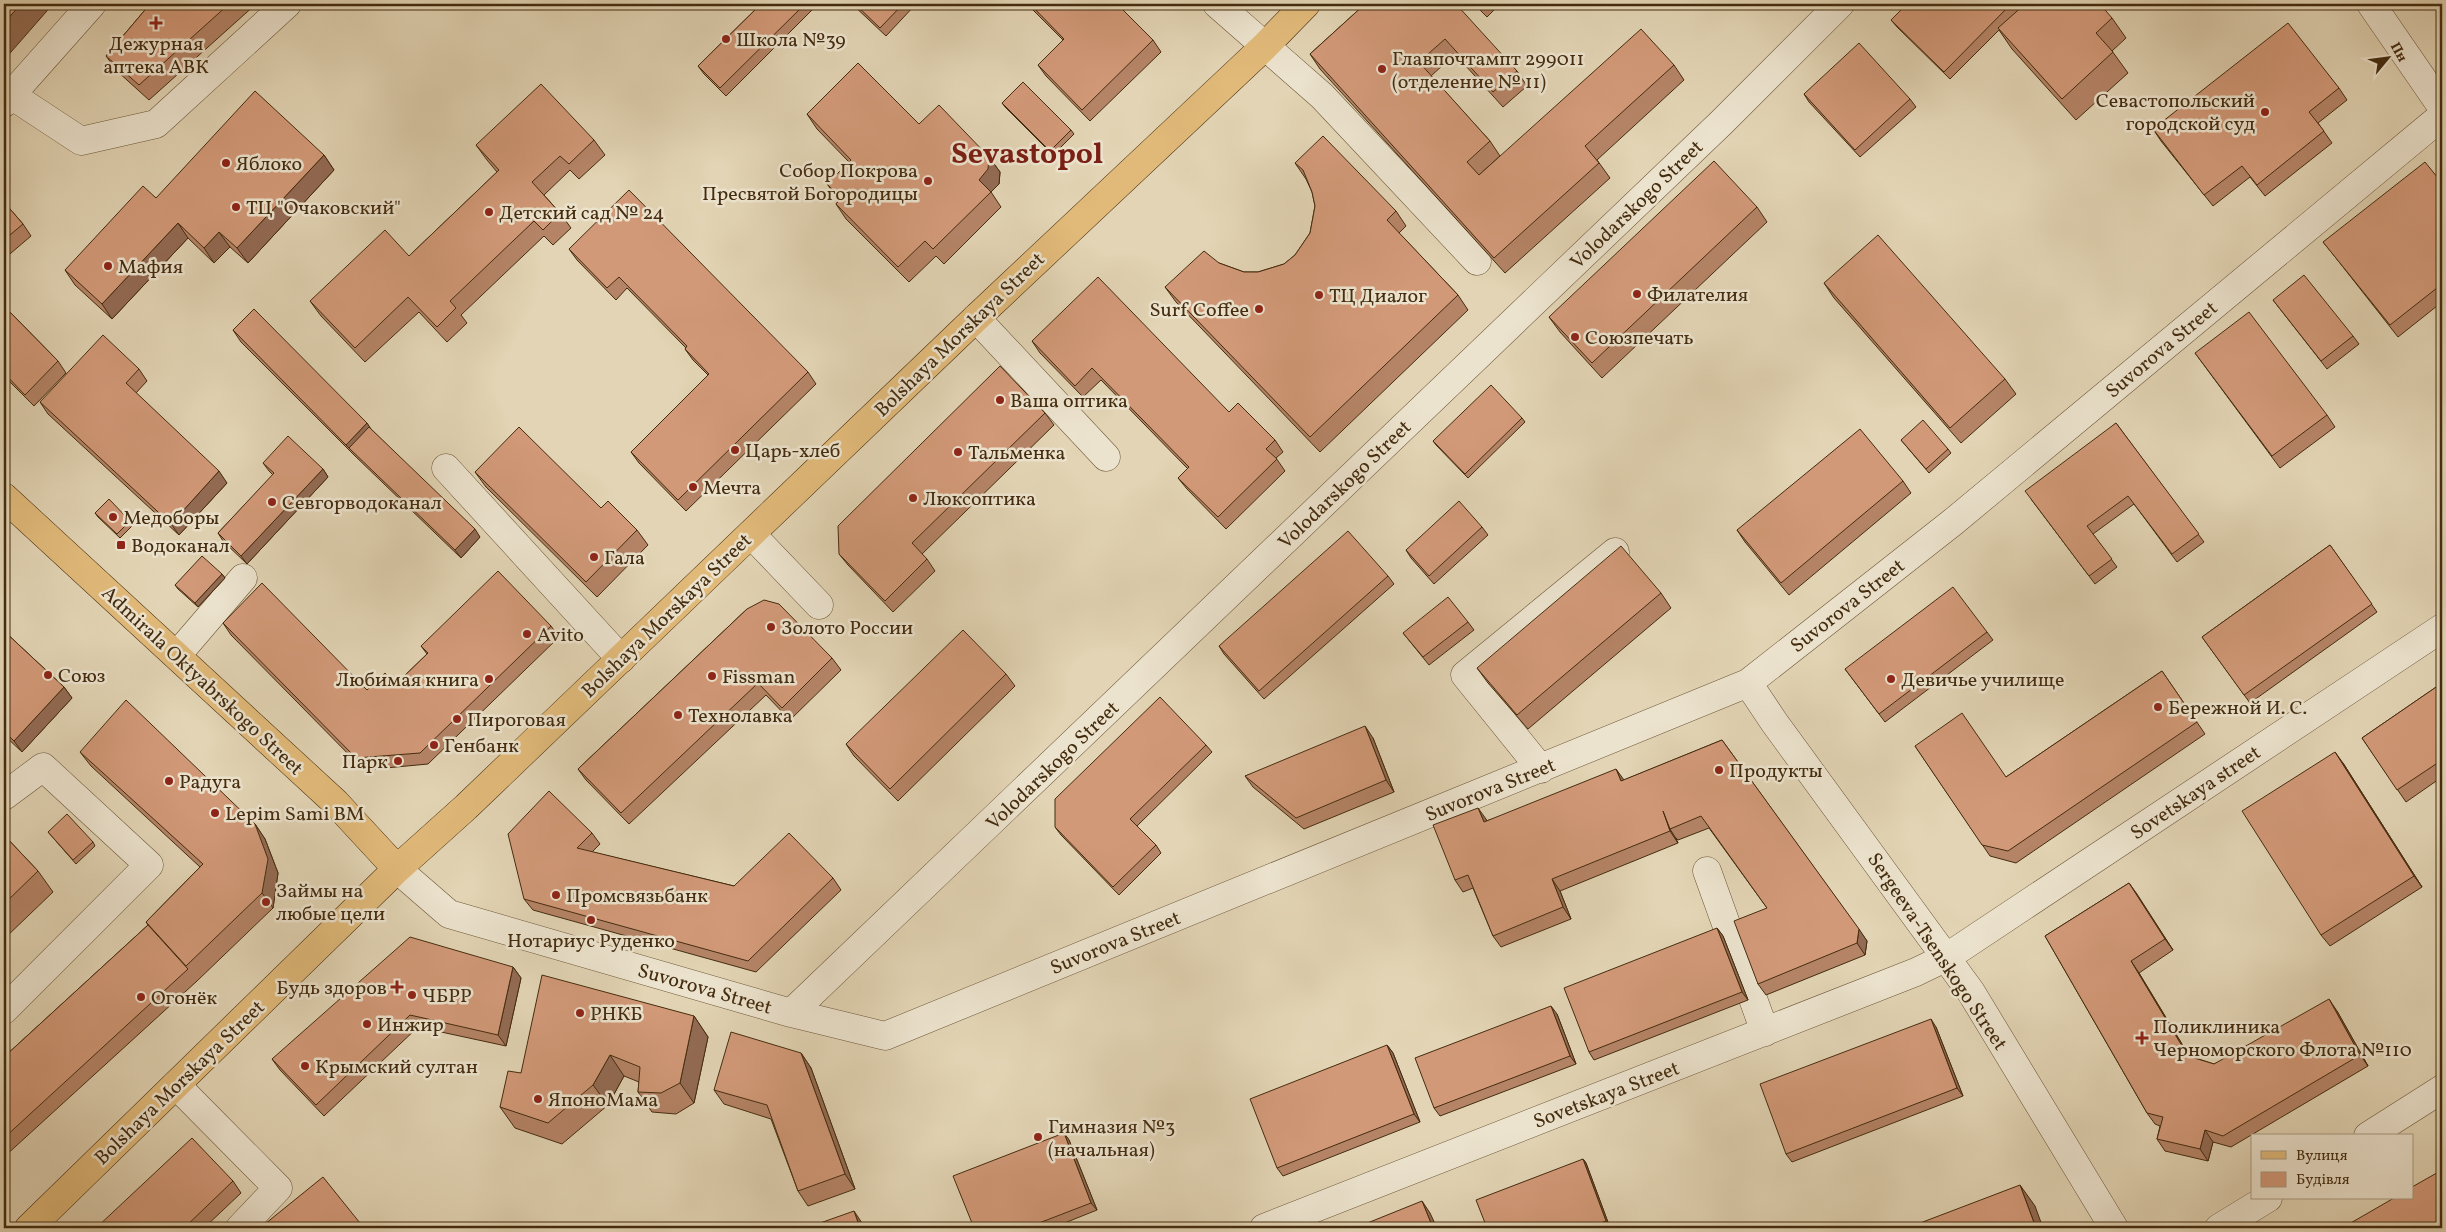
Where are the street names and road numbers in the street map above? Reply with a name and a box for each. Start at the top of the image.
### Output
street label: Volodarskogo Street [1565,134,1710,276]
street label: Bolshaya Morskaya Street [869,247,1052,424]
street label: Suvorova Street [2100,295,2224,406]
street label: Volodarskogo Street [1273,414,1418,556]
street label: Bolshaya Morskaya Street [576,528,759,705]
street label: Suvorova Street [1785,553,1911,660]
street label: Admirala Oktyabrskogo Street [95,580,309,783]
street label: Volodarskogo Street [981,695,1126,837]
street label: Sovetskaya street [2125,740,2267,848]
street label: Suvorova Street [1421,752,1560,830]
street label: Sergeeva-Tsenskogo Street [1860,848,2013,1057]
street label: Suvorova Street [1046,905,1185,983]
street label: Suvorova Street [634,957,775,1022]
street label: Bolshaya Morskaya Street [89,995,272,1172]
street label: Sovetskaya Street [1530,1055,1684,1137]

